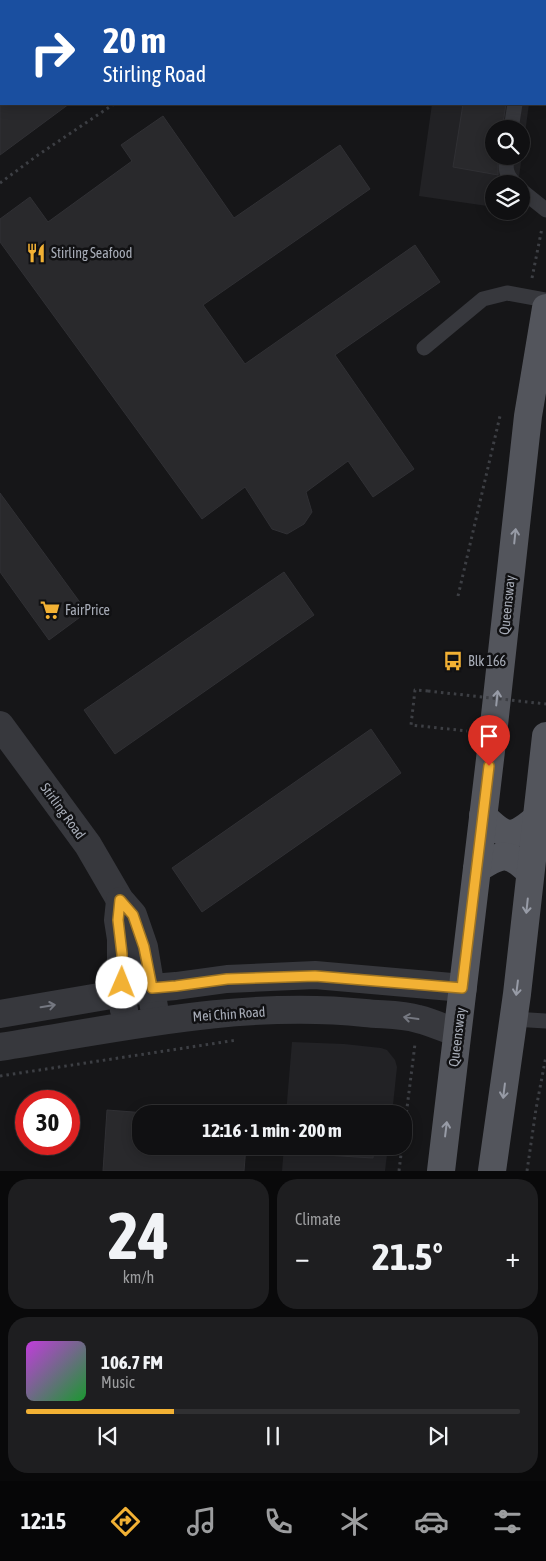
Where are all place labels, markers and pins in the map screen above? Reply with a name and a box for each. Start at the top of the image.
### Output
restaurant icon: Stirling Seafood [25,242,47,264]
place label: Stirling Seafood [51,245,132,261]
supermarket icon: FairPrice [39,599,61,621]
place label: FairPrice [65,602,110,618]
bus stop icon: Blk 166 [442,650,464,672]
place label: Blk 166 [468,653,507,669]
pin [468,715,510,766]

